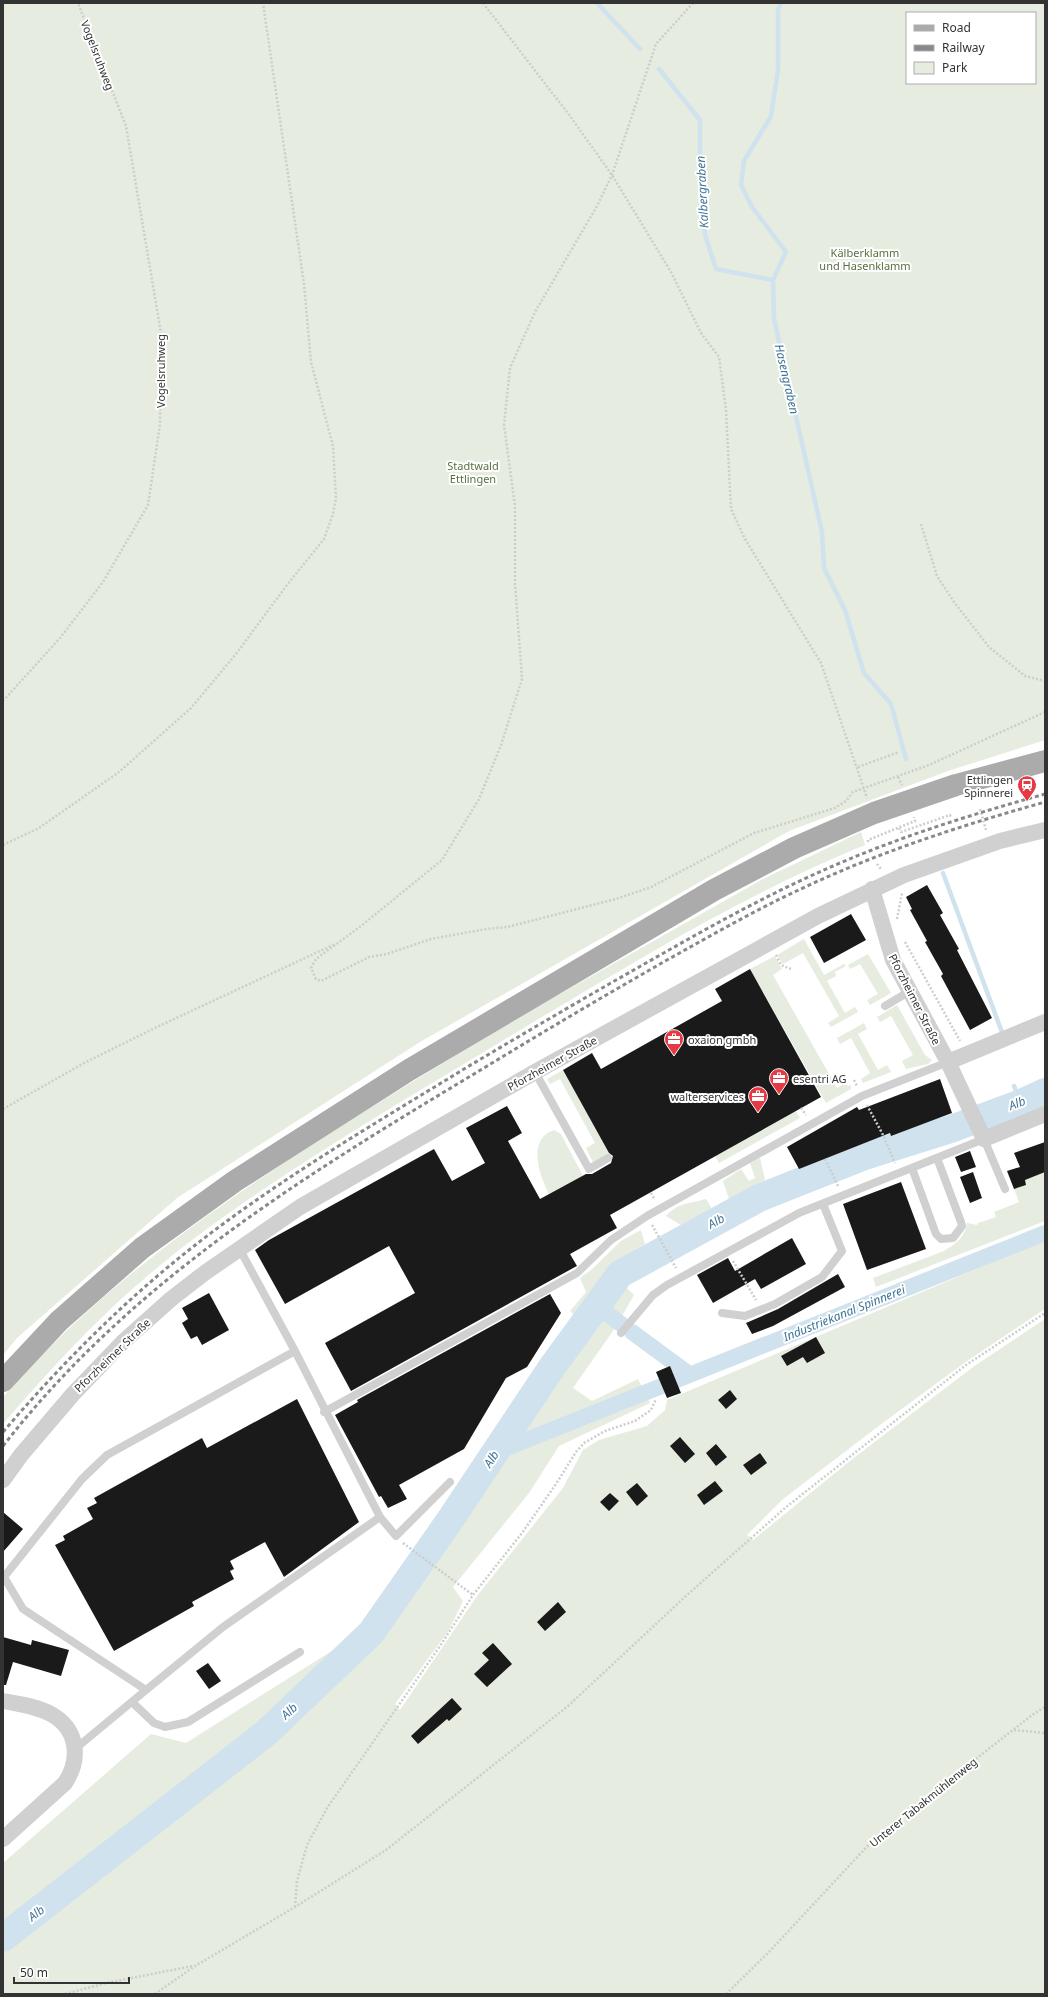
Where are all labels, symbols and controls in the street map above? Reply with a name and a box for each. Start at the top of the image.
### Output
legend [906,12,1036,84]
street label: Vogelsruhweg [78,18,118,92]
text: Road [942,19,971,36]
text: Railway [942,39,986,56]
text: Park [942,59,968,76]
water label: Kalbergraben [692,155,712,229]
park label: Kälberklamm und Hasenklamm [819,245,911,273]
street label: Vogelsruhweg [153,334,168,408]
water label: Hasengraben [771,342,803,416]
park label: Stadtwald Ettlingen [447,458,499,486]
place label: Ettlingen Spinnerei [964,772,1013,800]
station icon: Ettlingen Spinnerei [1016,774,1038,802]
street label: Pforzheimer Straße [886,951,944,1047]
office icon: oxaion gmbh [663,1028,685,1056]
street label: Pforzheimer Straße [505,1032,599,1094]
place label: oxaion gmbh [688,1032,756,1047]
office icon: esentri AG [768,1067,790,1095]
place label: esentri AG [793,1071,847,1086]
office icon: walterservices [747,1085,769,1113]
place label: walterservices [670,1089,744,1104]
water label: Alb [1005,1092,1028,1114]
water label: Alb [704,1209,728,1233]
water label: Industriekanal Spinnerei [780,1280,908,1346]
street label: Pforzheimer Straße [71,1315,153,1395]
water label: Alb [479,1447,503,1472]
water label: Alb [276,1699,301,1724]
street label: Unterer Tabakmühlenweg [866,1754,980,1850]
water label: Alb [23,1901,48,1925]
scale bar [14,1959,129,1985]
text: 50 m [20,1964,48,1981]

